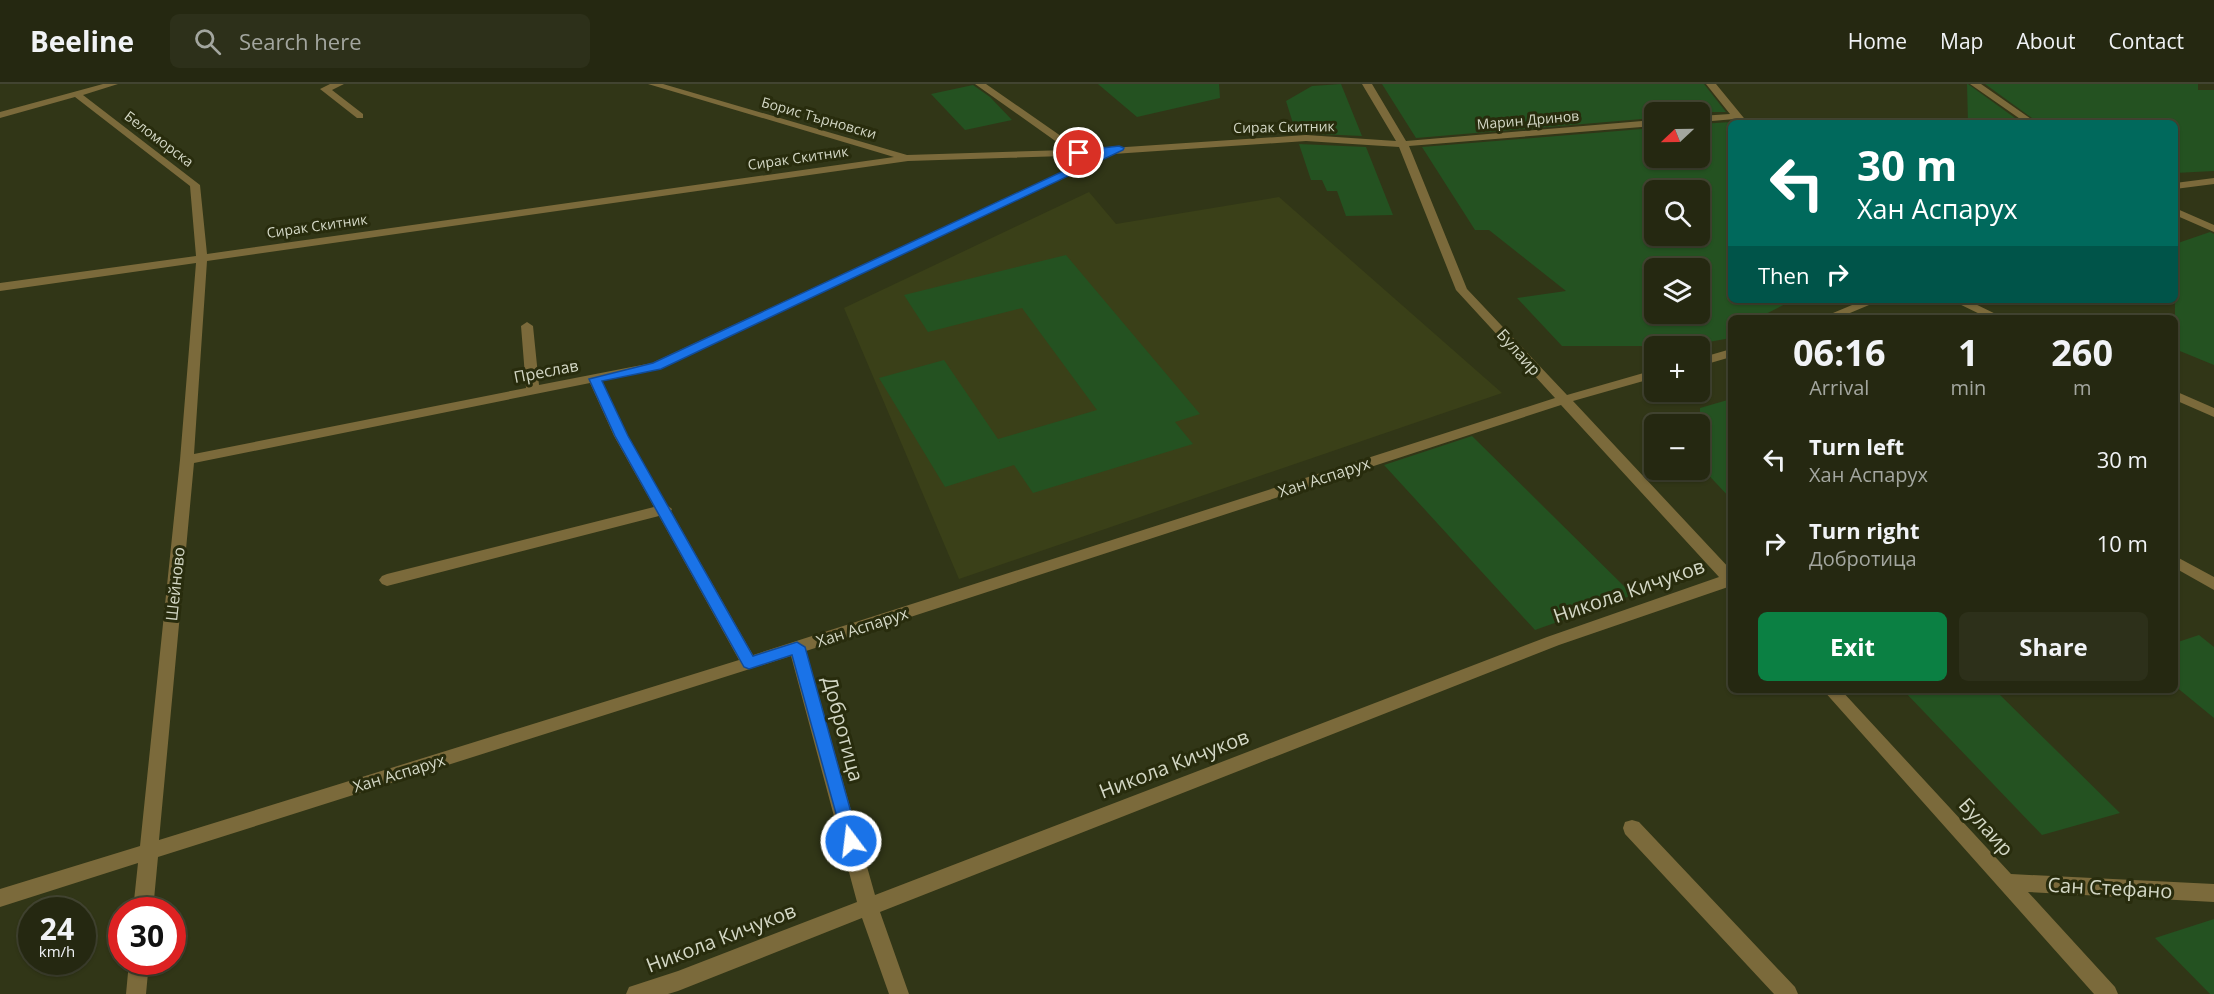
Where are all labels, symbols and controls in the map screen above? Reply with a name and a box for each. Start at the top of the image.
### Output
search box [170,14,590,68]
text: Beeline [30,22,134,60]
icon: search [191,25,224,58]
text: Search here [239,26,362,56]
text: Home [1848,27,1907,55]
text: Map [1940,27,1983,55]
text: About [2016,27,2076,55]
text: Contact [2109,27,2184,55]
street label: Борис Търновски [759,92,879,143]
north arrow [1644,102,1710,168]
map controls [1644,102,1710,480]
street label: Беломорска [121,106,198,171]
street label: Марин Дринов [1476,106,1580,133]
street label: Сирак Скитник [1233,116,1336,137]
pin [1053,127,1104,178]
icon: arrive [1062,136,1095,169]
text: 30 m [1857,136,1957,193]
street label: Сирак Скитник [746,141,850,174]
icon: left [1758,144,1836,222]
button: search [1644,180,1710,246]
text: Хан Аспарух [1857,190,2018,227]
street label: Сирак Скитник [265,209,369,242]
button: layers [1644,258,1710,324]
icon: right [1821,258,1854,291]
text: Then [1758,260,1809,290]
street label: Булаир [1492,324,1546,380]
text: 06:16 [1793,328,1886,377]
text: 1 [1958,328,1979,377]
text: 260 [2051,328,2113,377]
button: + [1644,336,1710,402]
street label: Преслав [512,354,580,388]
text: Arrival [1809,374,1869,401]
text: min [1950,374,1986,401]
text: m [2073,374,2091,401]
button: − [1644,414,1710,480]
text: Turn left [1809,431,1904,461]
icon: left [1758,443,1791,476]
text: 30 m [2097,444,2148,474]
street label: Хан Аспарух [1275,452,1373,502]
text: Хан Аспарух [1809,461,1928,488]
text: Turn right [1809,515,1920,545]
icon: right [1758,527,1791,560]
text: 10 m [2097,528,2148,558]
text: Добротица [1809,545,1917,572]
street label: Шейново [160,546,190,622]
street label: Никола Кичуков [1550,552,1708,629]
street label: Хан Аспарух [813,602,911,652]
button: Exit [1758,612,1947,681]
button: Share [1959,612,2148,681]
street label: Добротица [817,673,870,784]
street label: Никола Кичуков [1095,723,1253,805]
street label: Хан Аспарух [350,748,448,797]
street label: Булаир [1953,792,2020,862]
position arrow [819,809,883,873]
street label: Сан Стефано [2047,871,2173,904]
speed limit sign: 30 [108,897,186,975]
street label: Никола Кичуков [642,897,800,979]
text: 24 [40,908,74,949]
text: km/h [39,941,75,961]

